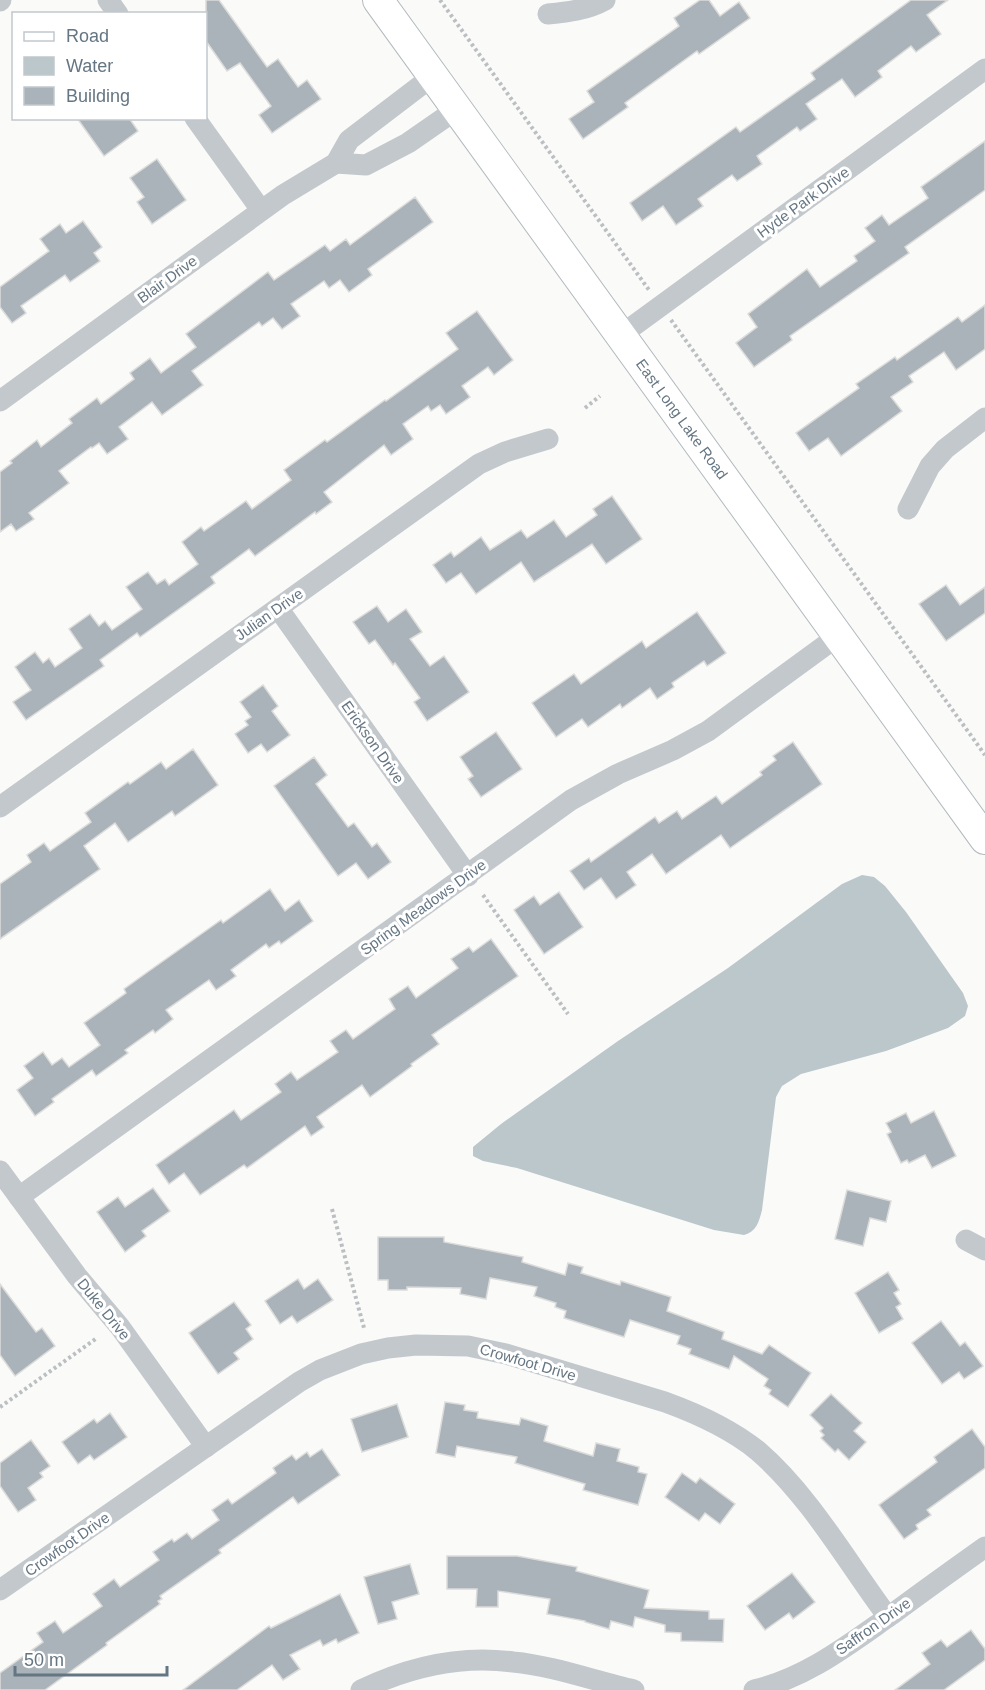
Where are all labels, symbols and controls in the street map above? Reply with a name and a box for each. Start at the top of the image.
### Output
legend [12,12,207,120]
text: Road [66,26,109,46]
text: Water [66,56,113,76]
text: Building [66,86,130,106]
street label: Hyde Park Drive [754,163,852,241]
street label: Blair Drive [134,252,200,306]
street label: East Long Lake Road [633,356,731,482]
street label: Julian Drive [232,585,306,643]
street label: Erickson Drive [338,698,408,786]
street label: Spring Meadows Drive [357,856,489,958]
street label: Duke Drive [74,1275,134,1343]
street label: Crowfoot Drive [478,1340,578,1384]
street label: Crowfoot Drive [21,1509,113,1579]
street label: Saffron Drive [832,1594,914,1658]
scale bar [15,1639,166,1677]
text: 50 m [24,1650,64,1670]

